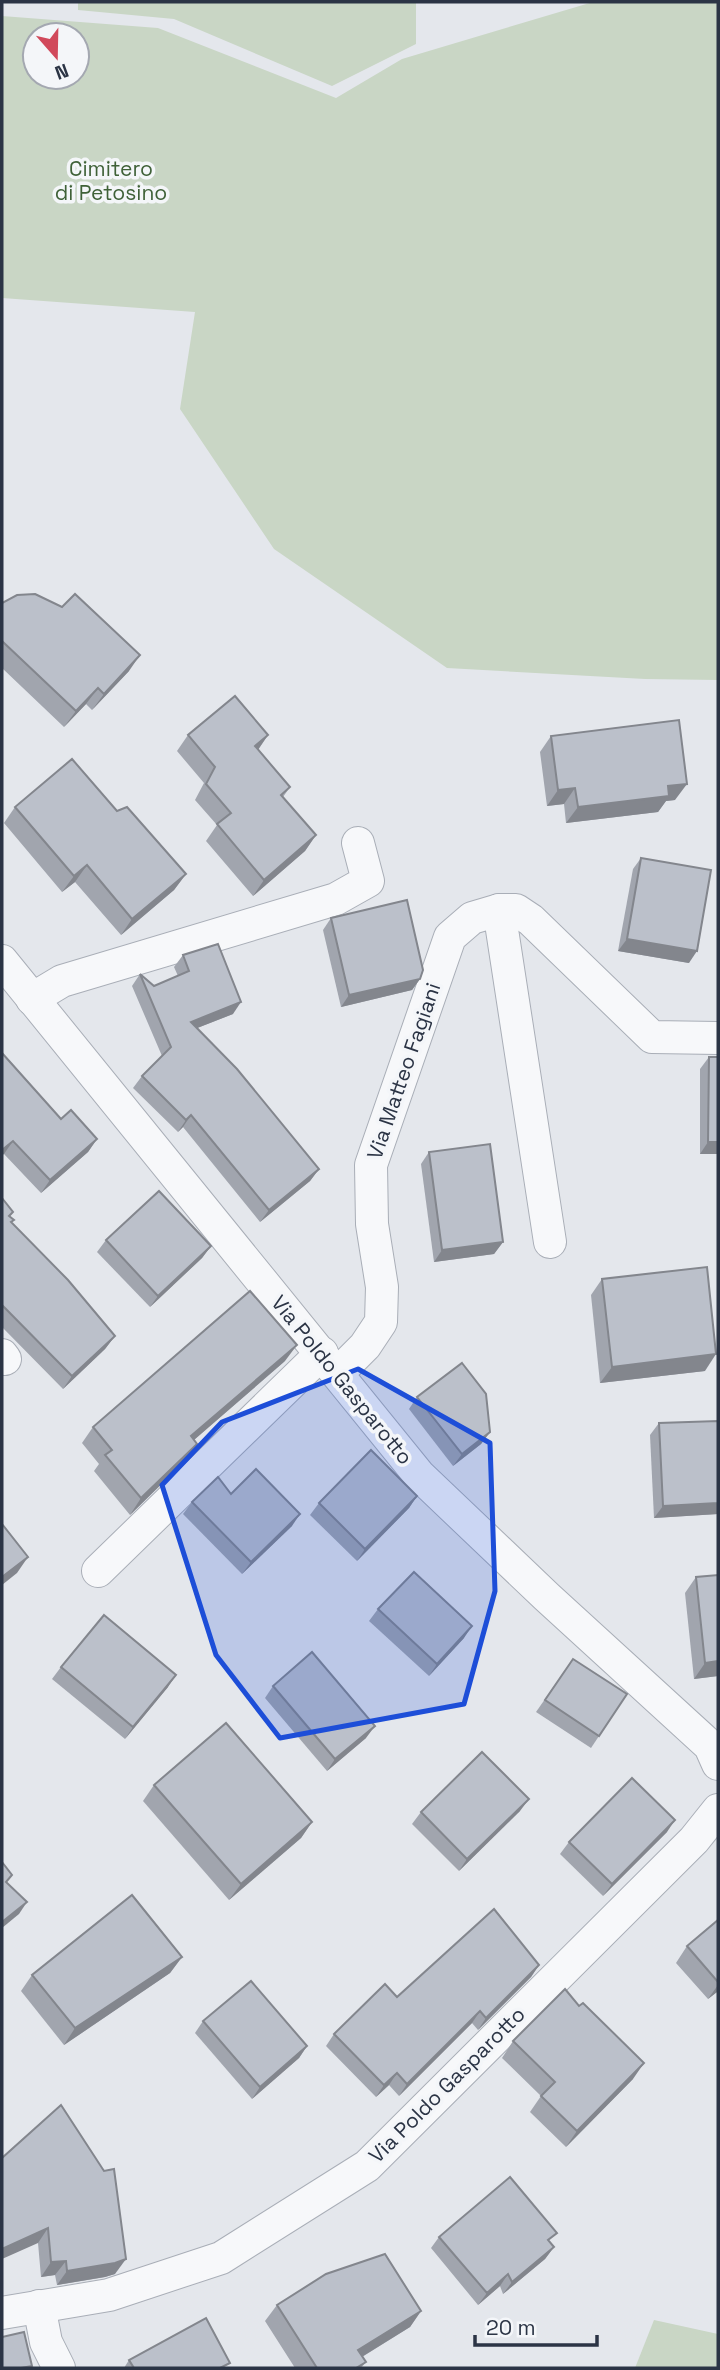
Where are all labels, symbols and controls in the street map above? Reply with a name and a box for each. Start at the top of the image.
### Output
north arrow [21,21,91,91]
text: N [51,58,72,85]
park label: Cimitero di Petosino [55,155,167,206]
street label: Via Matteo Fagiani [361,979,446,1163]
street label: Via Poldo Gasparotto [266,1289,419,1470]
street label: Via Poldo Gasparotto [363,2001,531,2169]
scale bar [475,2304,598,2348]
text: 20 m [486,2314,536,2341]

